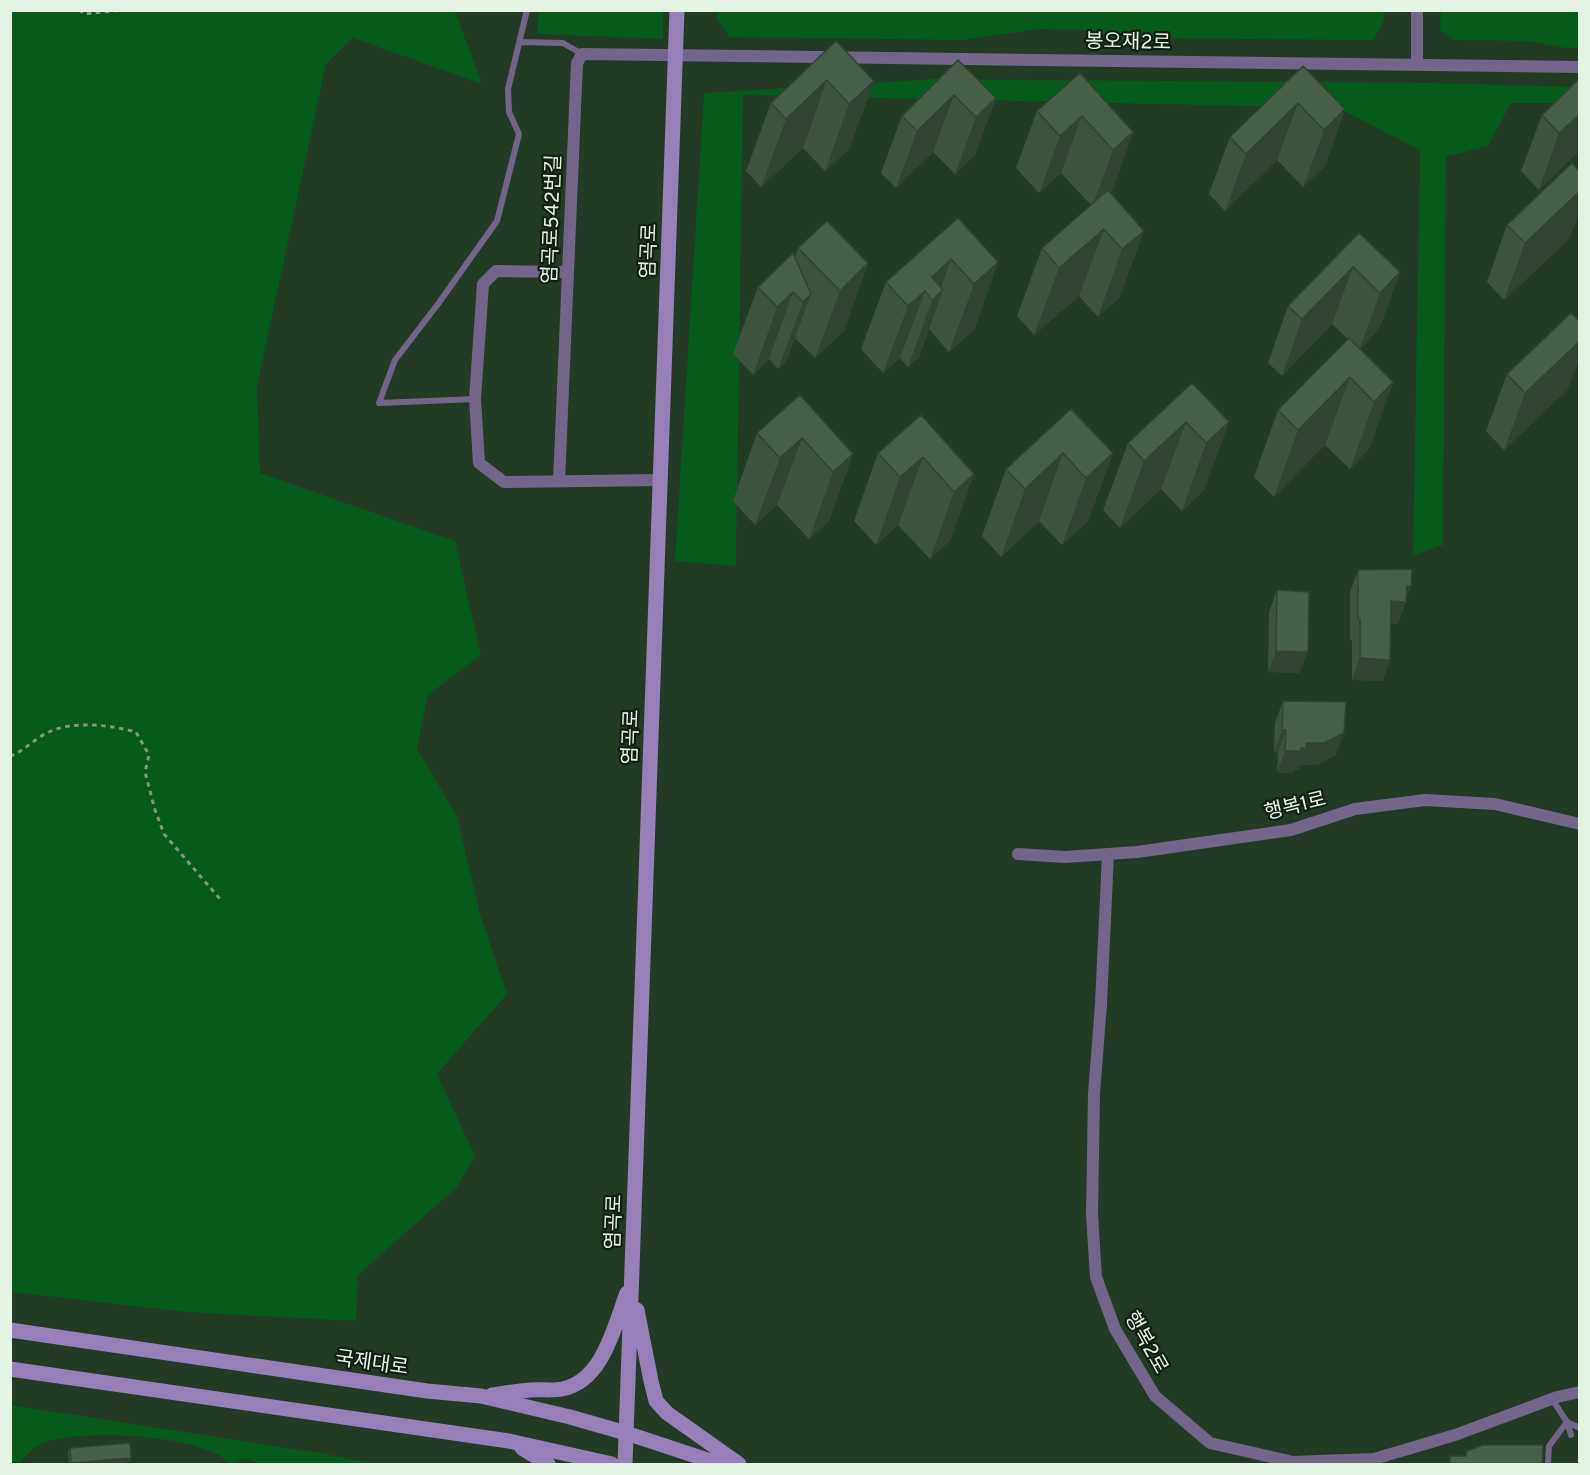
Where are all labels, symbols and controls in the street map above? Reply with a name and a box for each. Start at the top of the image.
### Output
street label: 봉오재2로 [1085,29,1171,57]
street label: 염곡로542번길 [538,154,568,284]
street label: 염곡로 [636,223,664,279]
street label: 염곡로 [618,709,646,765]
street label: 행복1로 [1262,787,1329,827]
street label: 염곡로 [601,1194,629,1250]
street label: 행복2로 [1118,1307,1173,1379]
street label: 국제대로 [333,1346,410,1382]

